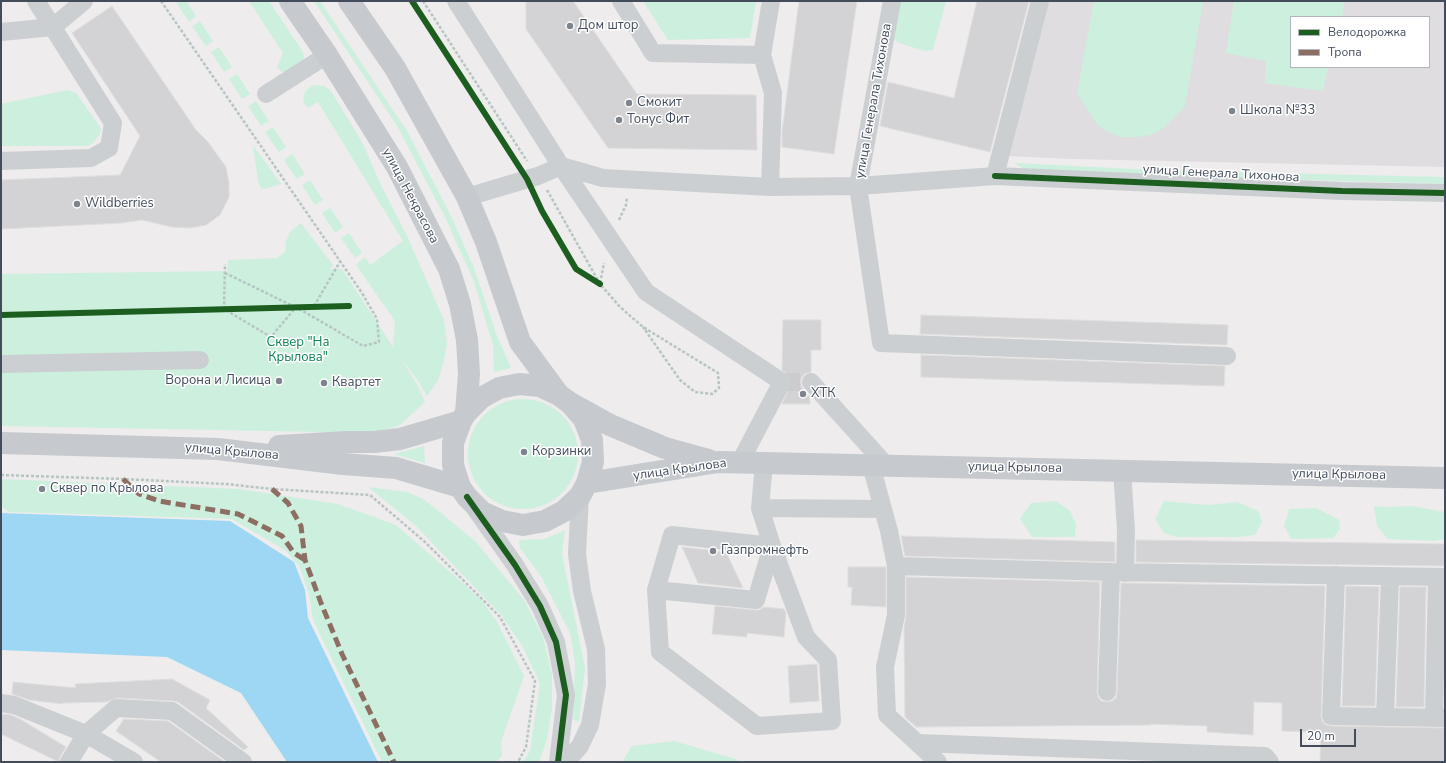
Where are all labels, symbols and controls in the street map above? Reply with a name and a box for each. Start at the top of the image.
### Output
legend [1290,16,1430,68]
place label: Дом штор [578,18,639,34]
marker: Дом штор [565,21,575,31]
street label: улица Генерала Тихонова [853,22,895,180]
text: Велодорожка [1328,24,1406,40]
text: Тропа [1328,44,1362,60]
place label: Смокит [637,95,682,111]
marker: Смокит [624,98,634,108]
place label: Школа №33 [1240,103,1315,119]
marker: Школа №33 [1227,106,1237,116]
place label: Тонус Фит [627,112,689,128]
marker: Тонус Фит [614,115,624,125]
street label: улица Некрасова [378,146,442,246]
street label: улица Генерала Тихонова [1142,162,1300,186]
place label: Wildberries [85,196,154,212]
marker: Wildberries [72,199,82,209]
park label: Сквер "На Крылова" [267,335,329,366]
place label: Ворона и Лисица [165,373,271,389]
place label: Квартет [332,375,381,391]
marker: Ворона и Лисица [274,376,284,386]
marker: Квартет [319,378,329,388]
place label: ХТК [811,386,836,402]
marker: ХТК [798,389,808,399]
street label: улица Крылова [184,440,280,464]
place label: Корзинки [532,444,591,460]
marker: Корзинки [519,447,529,457]
street label: улица Крылова [632,456,728,484]
street label: улица Крылова [968,459,1062,477]
street label: улица Крылова [1292,466,1386,484]
place label: Сквер по Крылова [50,481,164,497]
marker: Сквер по Крылова [37,484,47,494]
place label: Газпромнефть [721,543,809,559]
marker: Газпромнефть [708,546,718,556]
scale bar [1302,721,1358,747]
text: 20 m [1307,728,1335,744]

